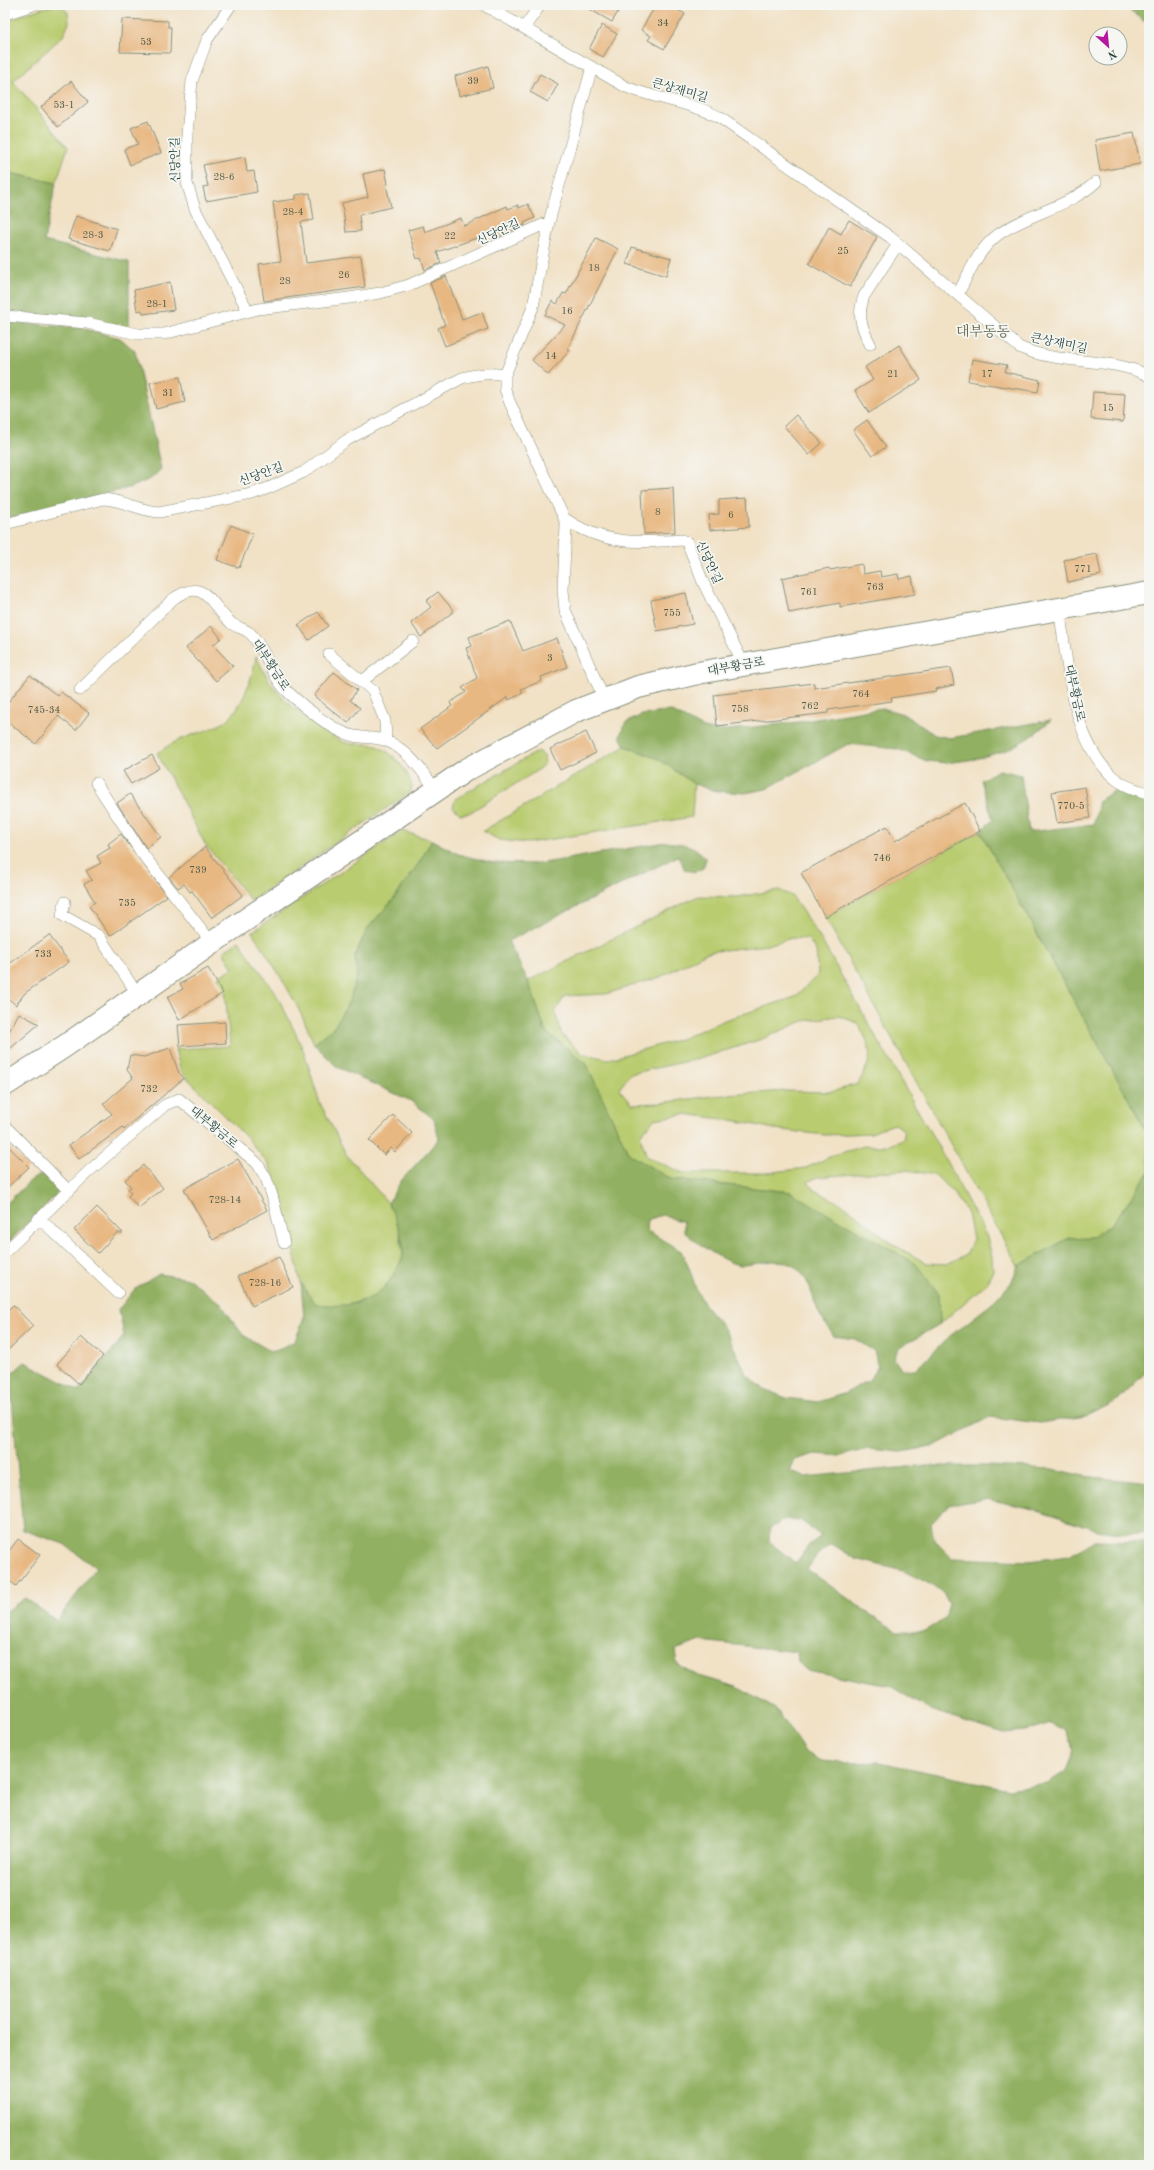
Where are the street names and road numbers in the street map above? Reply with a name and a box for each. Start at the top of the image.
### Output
street label: 큰상재미길 [650,76,710,105]
street label: 신당안길 [169,137,182,183]
street label: 신당안길 [474,217,522,248]
street label: 큰상재미길 [1029,331,1089,356]
street label: 신당안길 [237,460,285,489]
street label: 신당안길 [693,538,724,586]
street label: 대부황금로 [249,637,293,693]
street label: 대부황금로 [706,654,766,678]
street label: 대부황금로 [1062,663,1088,723]
street label: 대부황금로 [187,1103,241,1151]

